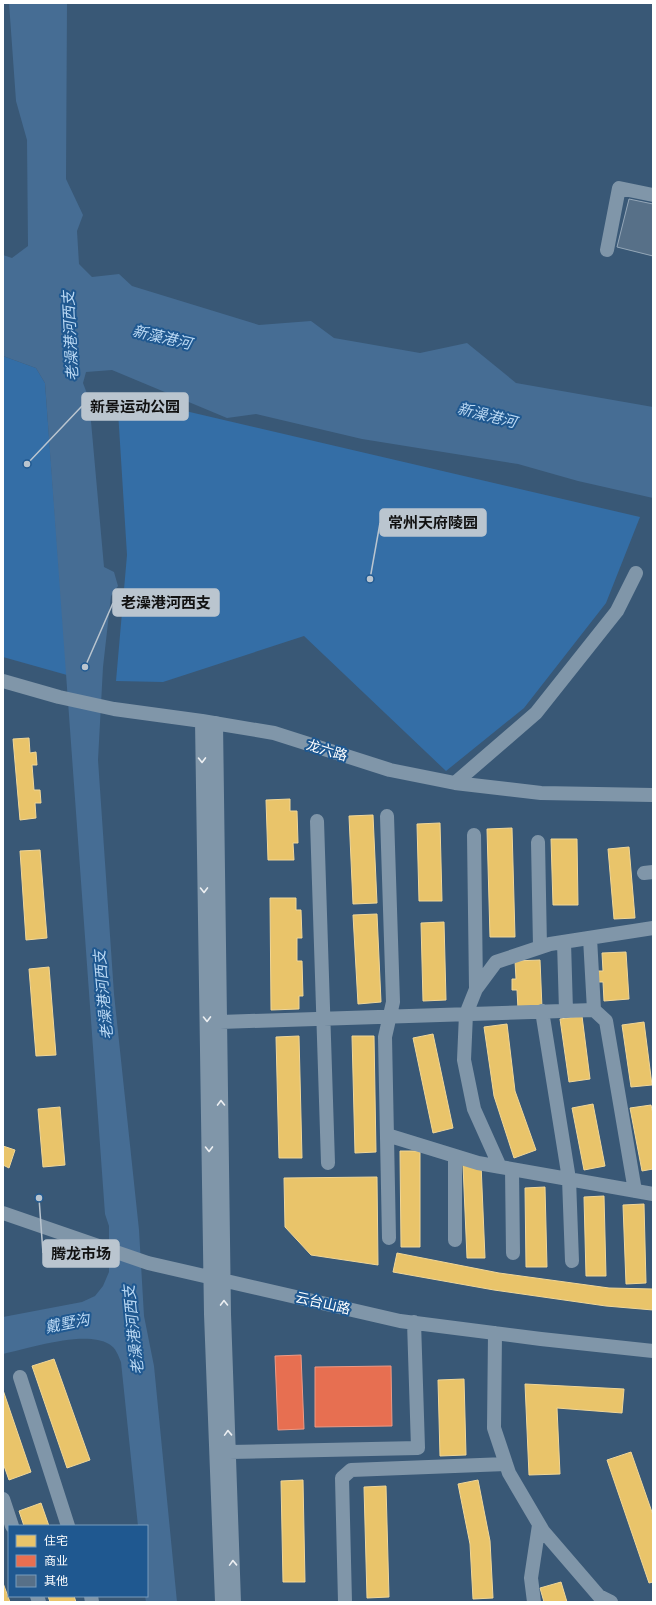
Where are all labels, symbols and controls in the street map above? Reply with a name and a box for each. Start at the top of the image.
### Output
water label: 老澡港河西支 [57,289,83,381]
water label: 新藻港河 [130,320,197,355]
callout: 新景运动公园 [82,393,188,420]
text: 新景运动公园 [90,396,180,417]
water label: 新澡港河 [455,398,522,433]
callout: 常州天府陵园 [380,509,486,536]
text: 常州天府陵园 [388,512,478,533]
callout: 老澡港河西支 [113,589,219,616]
text: 老澡港河西支 [121,592,211,613]
street label: 龙六路 [304,735,350,765]
one-way arrow [198,757,206,763]
one-way arrow [200,887,209,893]
water label: 老澡港河西支 [88,947,117,1041]
one-way arrow [202,1016,211,1022]
one-way arrow [217,1100,225,1106]
one-way arrow [205,1146,213,1152]
callout: 腾龙市场 [43,1240,119,1267]
text: 腾龙市场 [51,1243,111,1264]
water label: 老澡港河西支 [118,1282,148,1376]
street label: 云台山路 [294,1288,352,1318]
one-way arrow [220,1300,228,1306]
water label: 戴墅沟 [43,1308,93,1338]
one-way arrow [224,1430,232,1436]
legend [8,1525,148,1597]
text: 住宅 [44,1533,68,1549]
text: 商业 [44,1553,68,1569]
one-way arrow [228,1560,237,1566]
text: 其他 [44,1573,68,1589]

